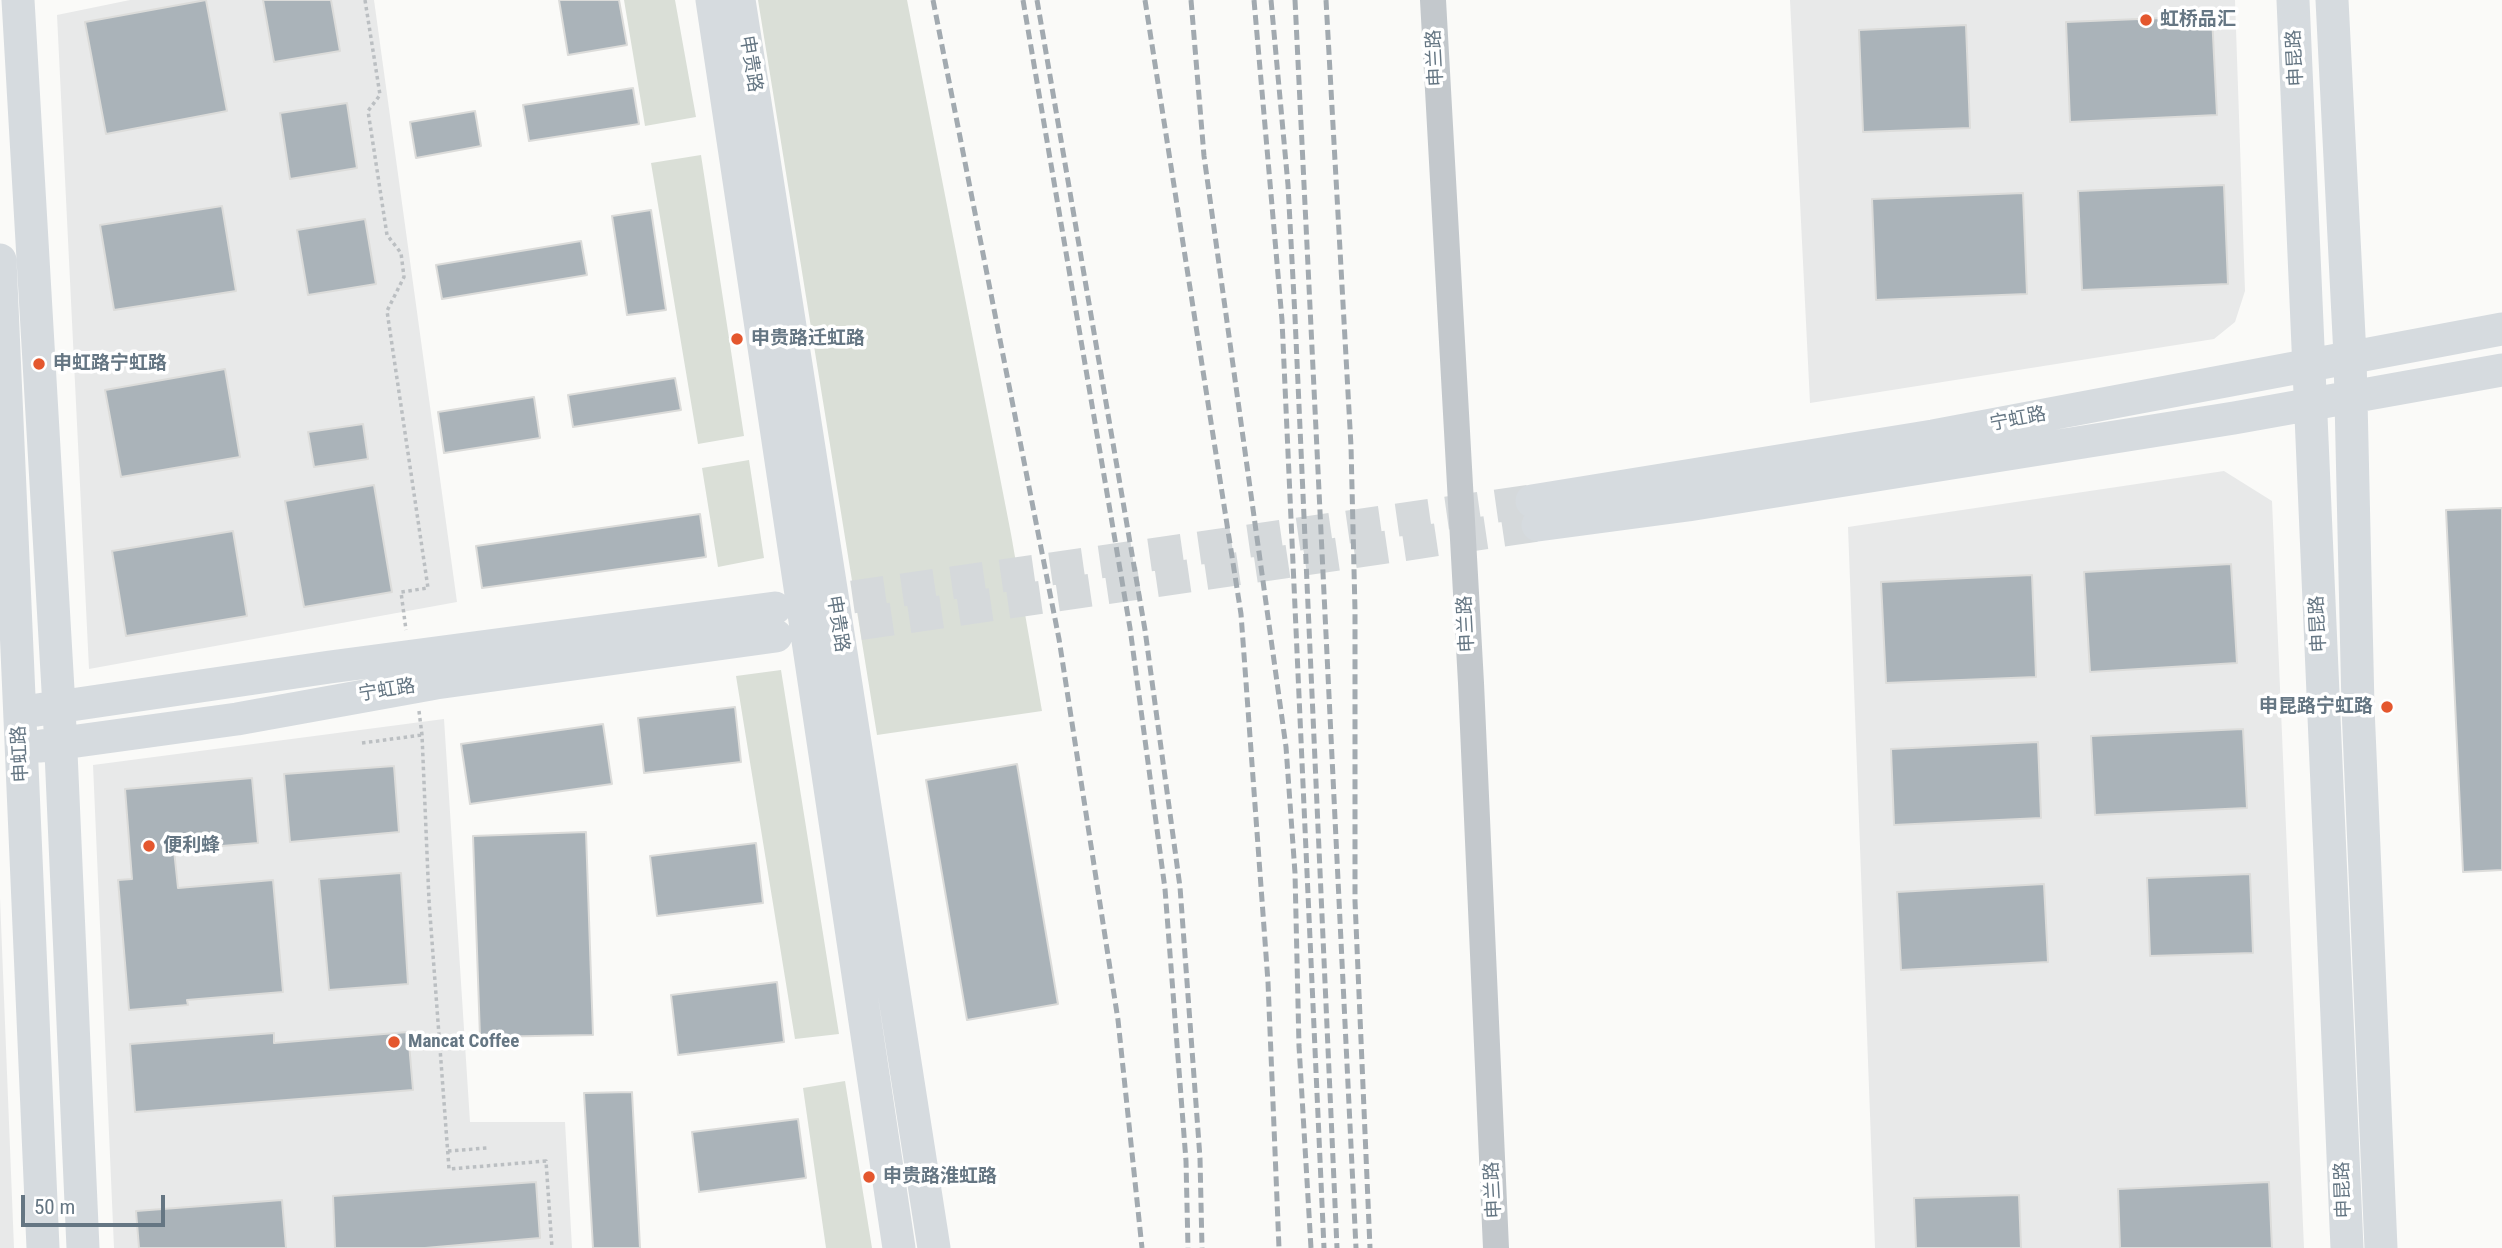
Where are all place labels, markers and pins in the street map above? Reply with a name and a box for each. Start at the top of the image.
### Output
place label: 虹桥品汇 [2160,9,2236,31]
marker: 虹桥品汇 [2138,12,2154,28]
place label: 申贵路迁虹路 [751,328,865,350]
marker: 申贵路迁虹路 [729,331,745,347]
place label: 申虹路宁虹路 [53,353,167,375]
marker: 申虹路宁虹路 [31,356,47,372]
place label: 申昆路宁虹路 [2259,696,2373,718]
marker: 申昆路宁虹路 [2379,699,2395,715]
place label: 便利蜂 [163,835,220,857]
marker: 便利蜂 [141,838,157,854]
place label: Mancat Coffee [408,1031,519,1053]
marker: Mancat Coffee [386,1034,402,1050]
place label: 申贵路淮虹路 [883,1166,997,1188]
marker: 申贵路淮虹路 [861,1169,877,1185]

